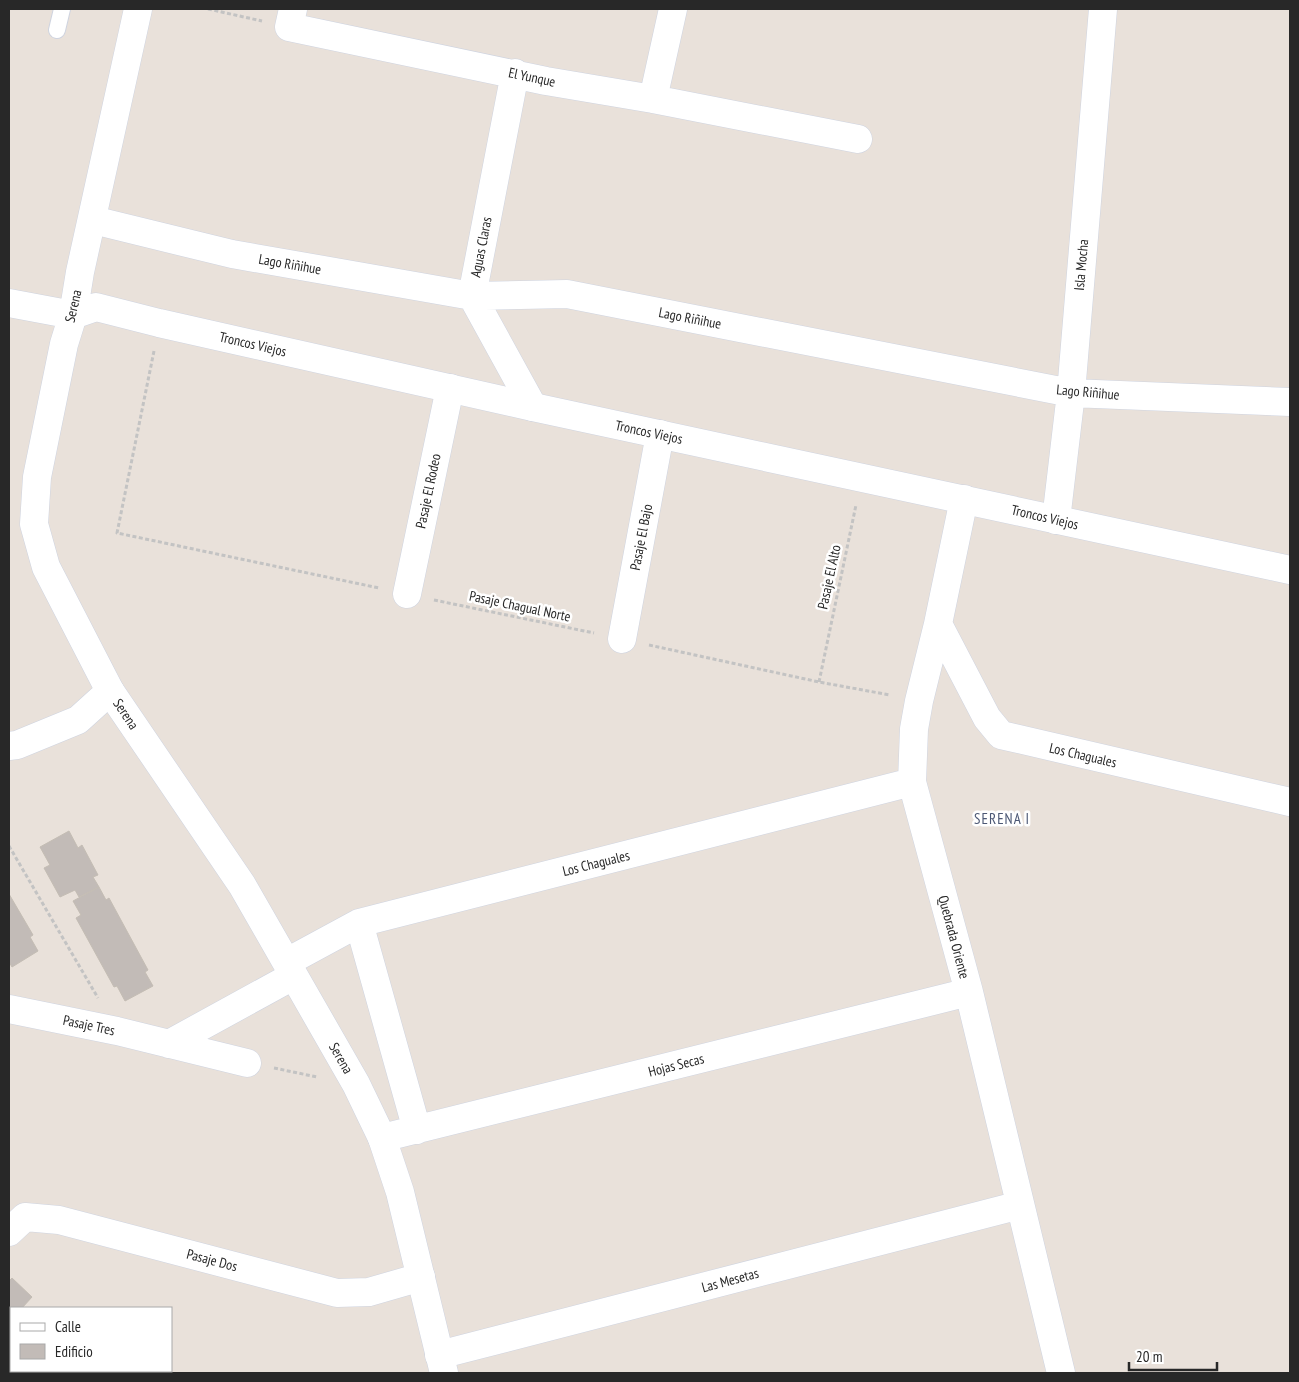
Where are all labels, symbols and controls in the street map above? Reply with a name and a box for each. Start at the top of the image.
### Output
street label: El Yunque [507,63,557,91]
street label: Aguas Claras [466,215,496,279]
street label: Isla Mocha [1070,239,1092,291]
street label: Lago Riñihue [257,250,323,278]
street label: Serena [61,288,85,324]
street label: Lago Riñihue [657,303,723,333]
street label: Troncos Viejos [218,328,289,361]
street label: Lago Riñihue [1056,380,1120,404]
street label: Troncos Viejos [614,416,685,448]
street label: Pasaje El Rodeo [411,452,445,530]
street label: Troncos Viejos [1010,501,1081,534]
street label: Pasaje El Bajo [626,502,656,572]
street label: Pasaje El Alto [813,543,845,611]
street label: Pasaje Chagual Norte [468,586,572,626]
street label: Serena [109,695,143,733]
street label: Los Chaguales [1048,739,1119,772]
district label: SERENA I [974,809,1030,828]
street label: Los Chaguales [561,846,632,880]
street label: Quebrada Oriente [934,893,974,981]
street label: Pasaje Tres [61,1011,117,1039]
street label: Serena [325,1039,357,1077]
street label: Hojas Secas [646,1049,706,1081]
street label: Pasaje Dos [185,1245,240,1275]
street label: Las Mesetas [700,1264,761,1296]
legend [10,1307,172,1372]
text: Calle [55,1317,81,1336]
scale bar [1129,1340,1216,1372]
text: Edificio [55,1342,93,1361]
text: 20 m [1136,1347,1162,1366]

